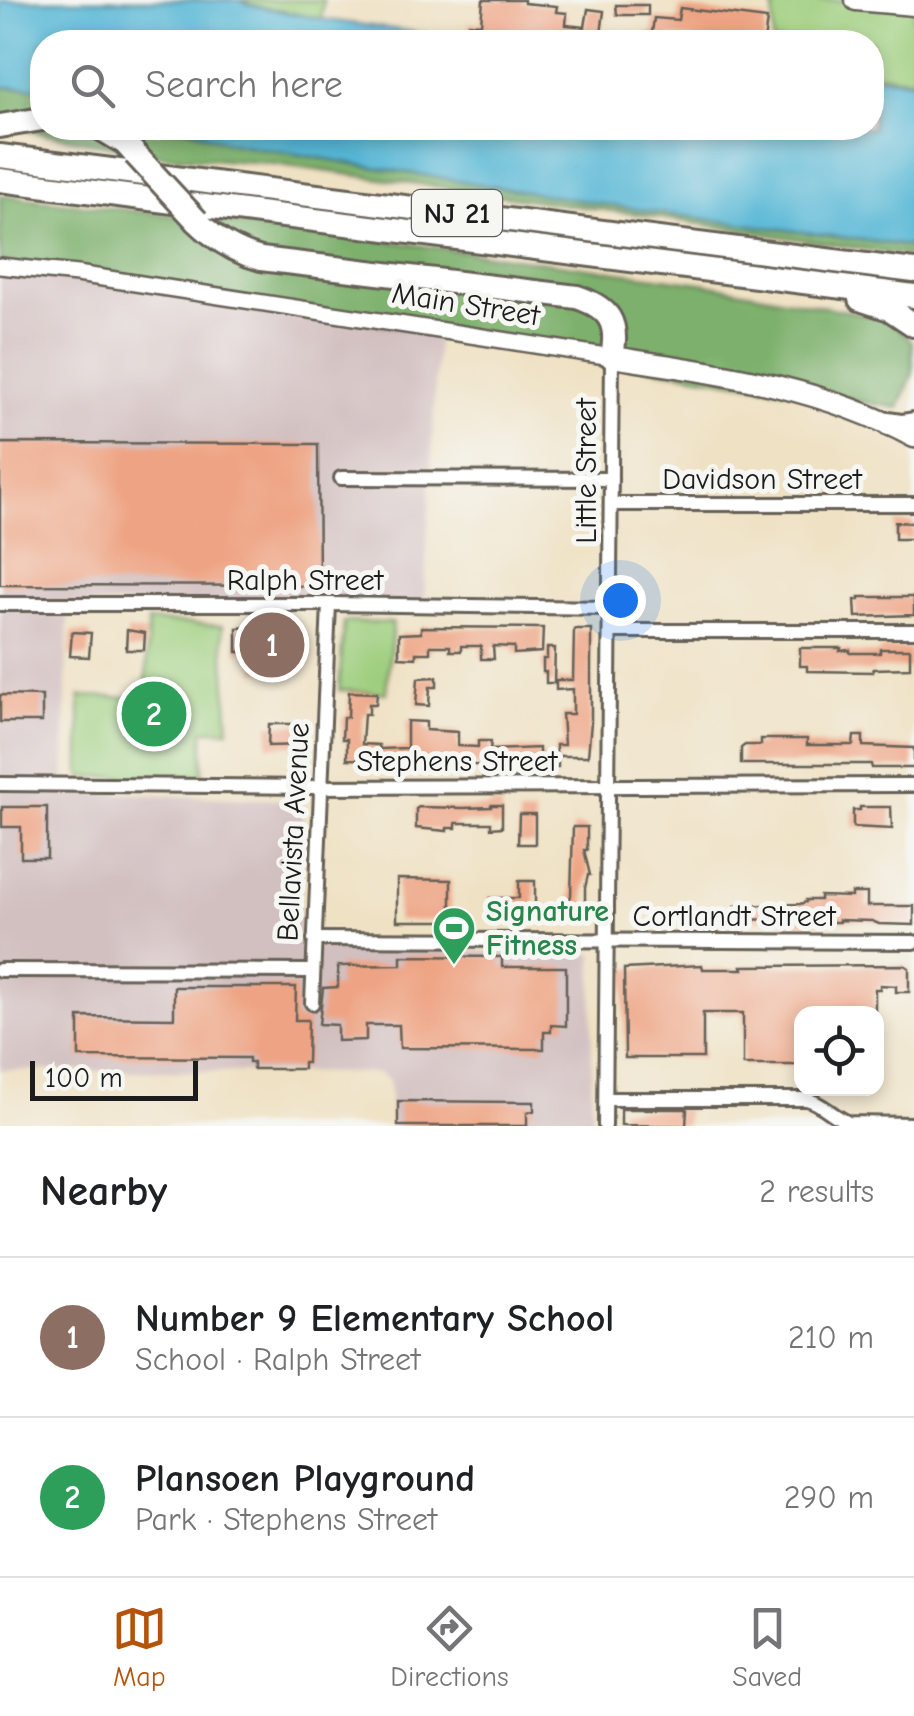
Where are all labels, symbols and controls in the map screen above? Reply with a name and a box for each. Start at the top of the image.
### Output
search box [30,30,884,140]
icon: search [65,58,120,113]
text: Search here [145,63,343,107]
road number: NJ 21 [412,190,502,236]
street label: Main Street [390,276,544,334]
street label: Little Street [569,397,604,544]
street label: Davidson Street [662,462,863,497]
street label: Ralph Street [227,563,385,598]
your location [595,575,646,626]
pin: 1 [240,608,304,682]
pin: 2 [122,676,186,752]
street label: Bellavista Avenue [270,722,317,942]
street label: Stephens Street [357,744,559,779]
place label: Signature Fitness [486,894,609,963]
street label: Cortlandt Street [632,899,837,934]
sports icon: Signature Fitness [431,905,477,966]
map controls [794,1006,884,1096]
button: locate [794,1006,884,1096]
scale bar [30,1056,198,1100]
text: 100 m [45,1062,123,1094]
text: Nearby [40,1167,167,1216]
text: 2 results [759,1173,874,1210]
text: Number 9 Elementary School [135,1297,614,1341]
text: 1 [66,1319,79,1356]
text: 210 m [788,1319,874,1356]
text: School · Ralph Street [135,1341,420,1378]
text: Plansoen Playground [135,1457,475,1501]
text: 2 [65,1479,80,1516]
text: 290 m [784,1479,874,1516]
text: Park · Stephens Street [135,1501,437,1538]
tab: Map [112,1601,167,1693]
tab: Directions [390,1601,509,1693]
tab: Saved [732,1601,802,1693]

